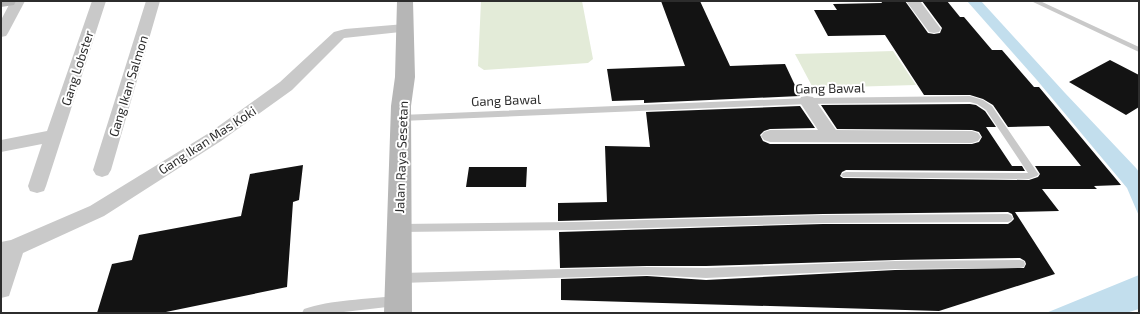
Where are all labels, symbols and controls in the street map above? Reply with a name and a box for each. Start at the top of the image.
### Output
street label: Gang Lobster [57,28,97,108]
street label: Gang Ikan Salmon [105,33,151,139]
street label: Gang Bawal [795,79,865,97]
street label: Gang Bawal [471,91,541,109]
street label: Jalan Raya Sesetan [391,100,411,214]
street label: Gang Ikan Mas Koki [155,102,259,178]

